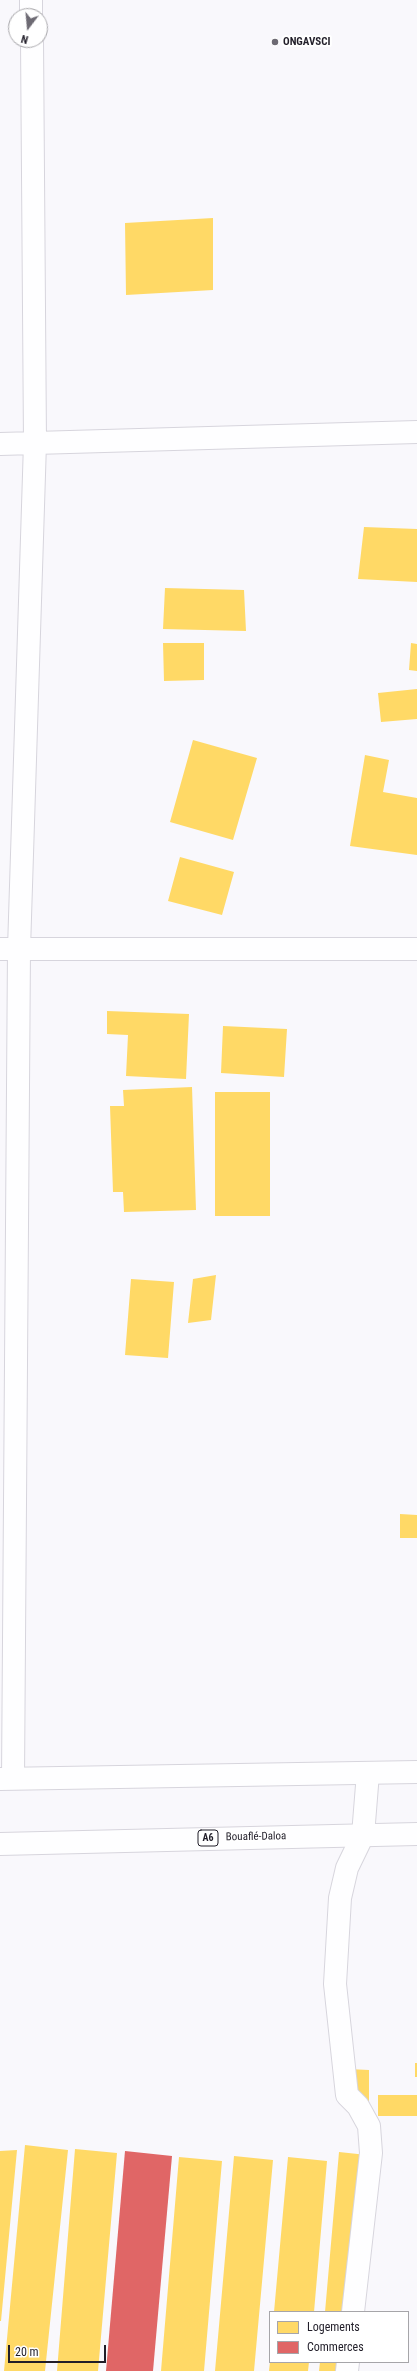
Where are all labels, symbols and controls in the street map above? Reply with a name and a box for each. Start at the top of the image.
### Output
north arrow [8,8,48,48]
text: N [20,32,30,46]
place label: ONGAVSCI [283,35,330,49]
marker: ONGAVSCI [270,37,280,47]
road number: A6 [198,1830,218,1846]
street label: Bouaflé-Daloa [226,1830,286,1844]
legend [269,2311,409,2363]
text: Logements [307,2320,360,2334]
scale bar [10,2337,108,2363]
text: Commerces [307,2340,364,2354]
text: 20 m [15,2345,39,2359]

